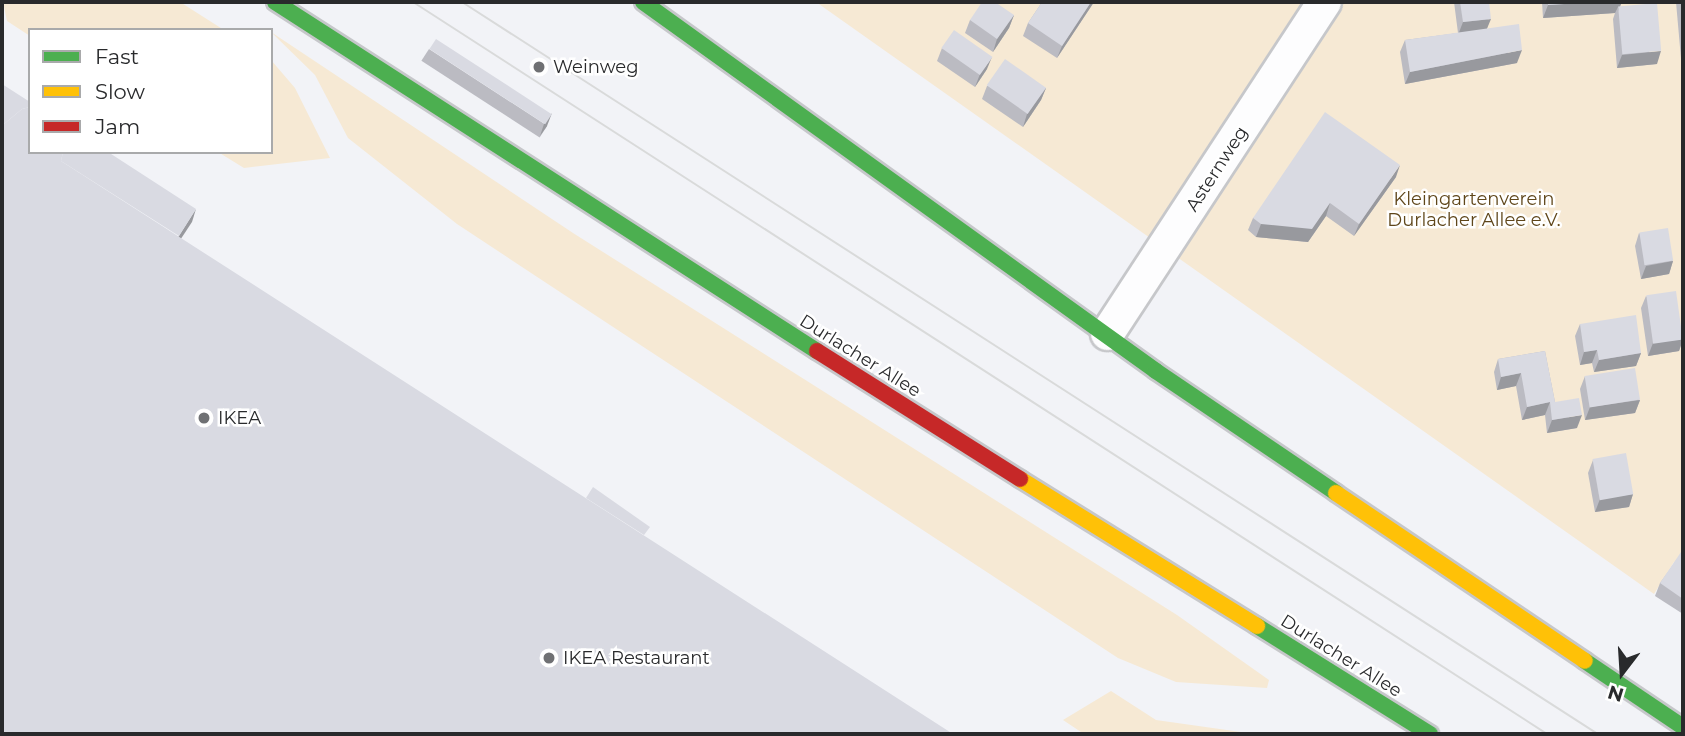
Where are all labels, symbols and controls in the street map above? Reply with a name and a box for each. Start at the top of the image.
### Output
legend [28,28,273,154]
text: Fast [95,44,139,69]
place label: Weinweg [553,56,638,78]
marker: Weinweg [531,59,547,75]
text: Slow [95,79,145,104]
text: Jam [95,114,140,139]
street label: Asternweg [1181,122,1253,216]
park label: Kleingartenverein Durlacher Allee e.V. [1387,189,1561,232]
street label: Durlacher Allee [795,310,925,402]
place label: IKEA [218,407,261,429]
marker: IKEA [196,410,212,426]
street label: Durlacher Allee [1276,610,1406,702]
north arrow [1587,638,1657,708]
place label: IKEA Restaurant [563,647,710,669]
marker: IKEA Restaurant [541,650,557,666]
text: N [1605,680,1626,707]

